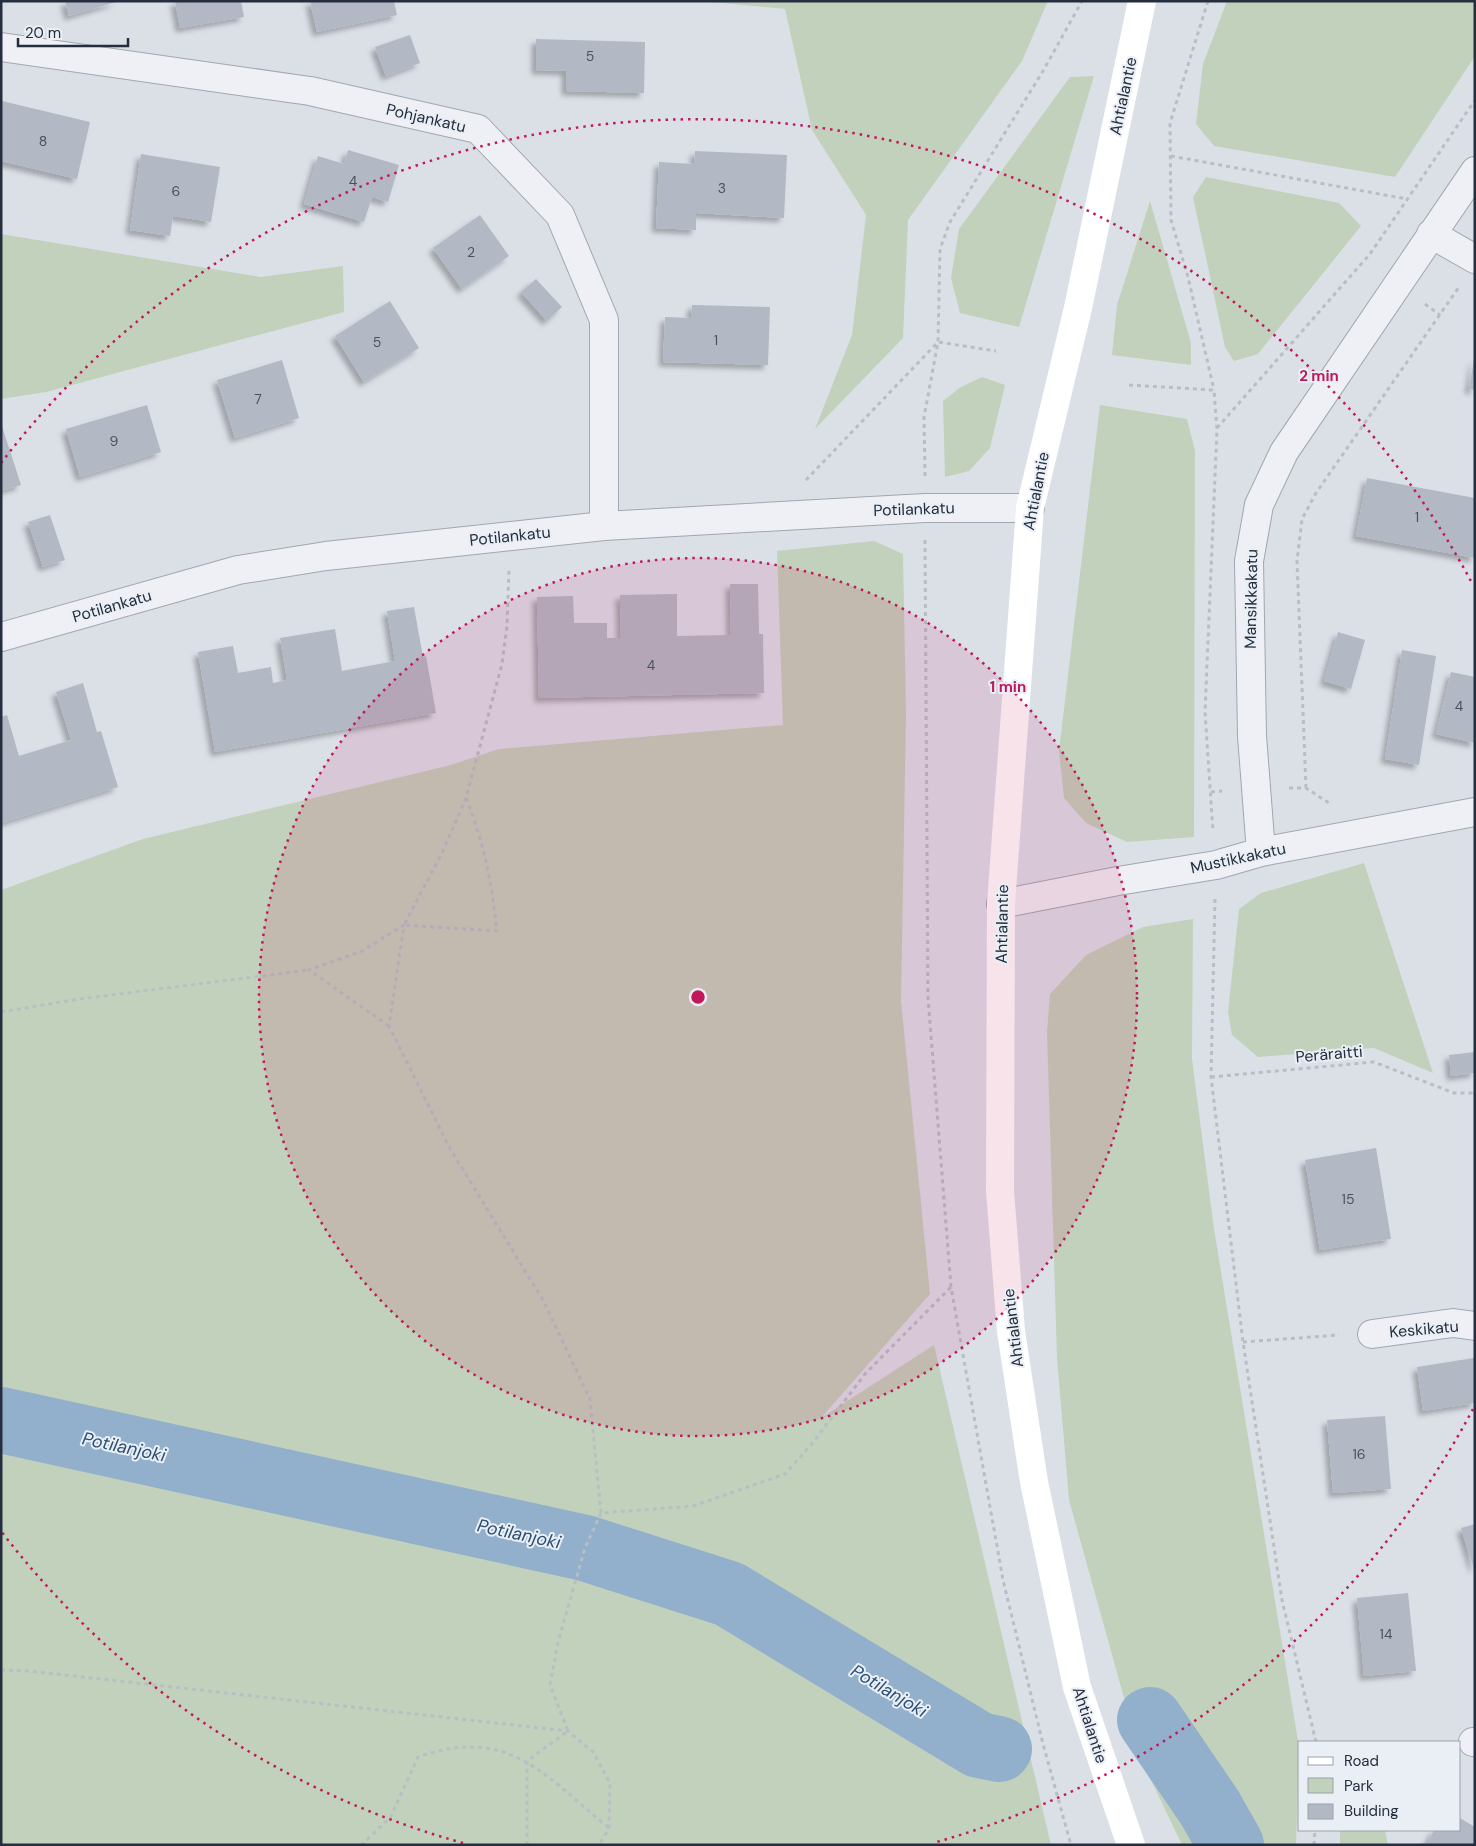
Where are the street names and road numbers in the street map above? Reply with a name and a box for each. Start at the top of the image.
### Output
street label: Ahtialantie [1104,55,1142,137]
street label: Pohjankatu [384,99,468,137]
street label: Ahtialantie [1018,450,1054,532]
street label: Potilankatu [873,497,955,521]
street label: Potilankatu [468,521,552,551]
street label: Mansikkakatu [1240,549,1262,649]
street label: Potilankatu [70,585,154,627]
street label: Mustikkakatu [1188,838,1288,878]
street label: Ahtialantie [991,884,1013,964]
street label: Peräraitti [1295,1041,1363,1067]
street label: Ahtialantie [998,1287,1028,1369]
street label: Keskikatu [1388,1315,1460,1343]
street label: Ahtialantie [1068,1684,1112,1766]

